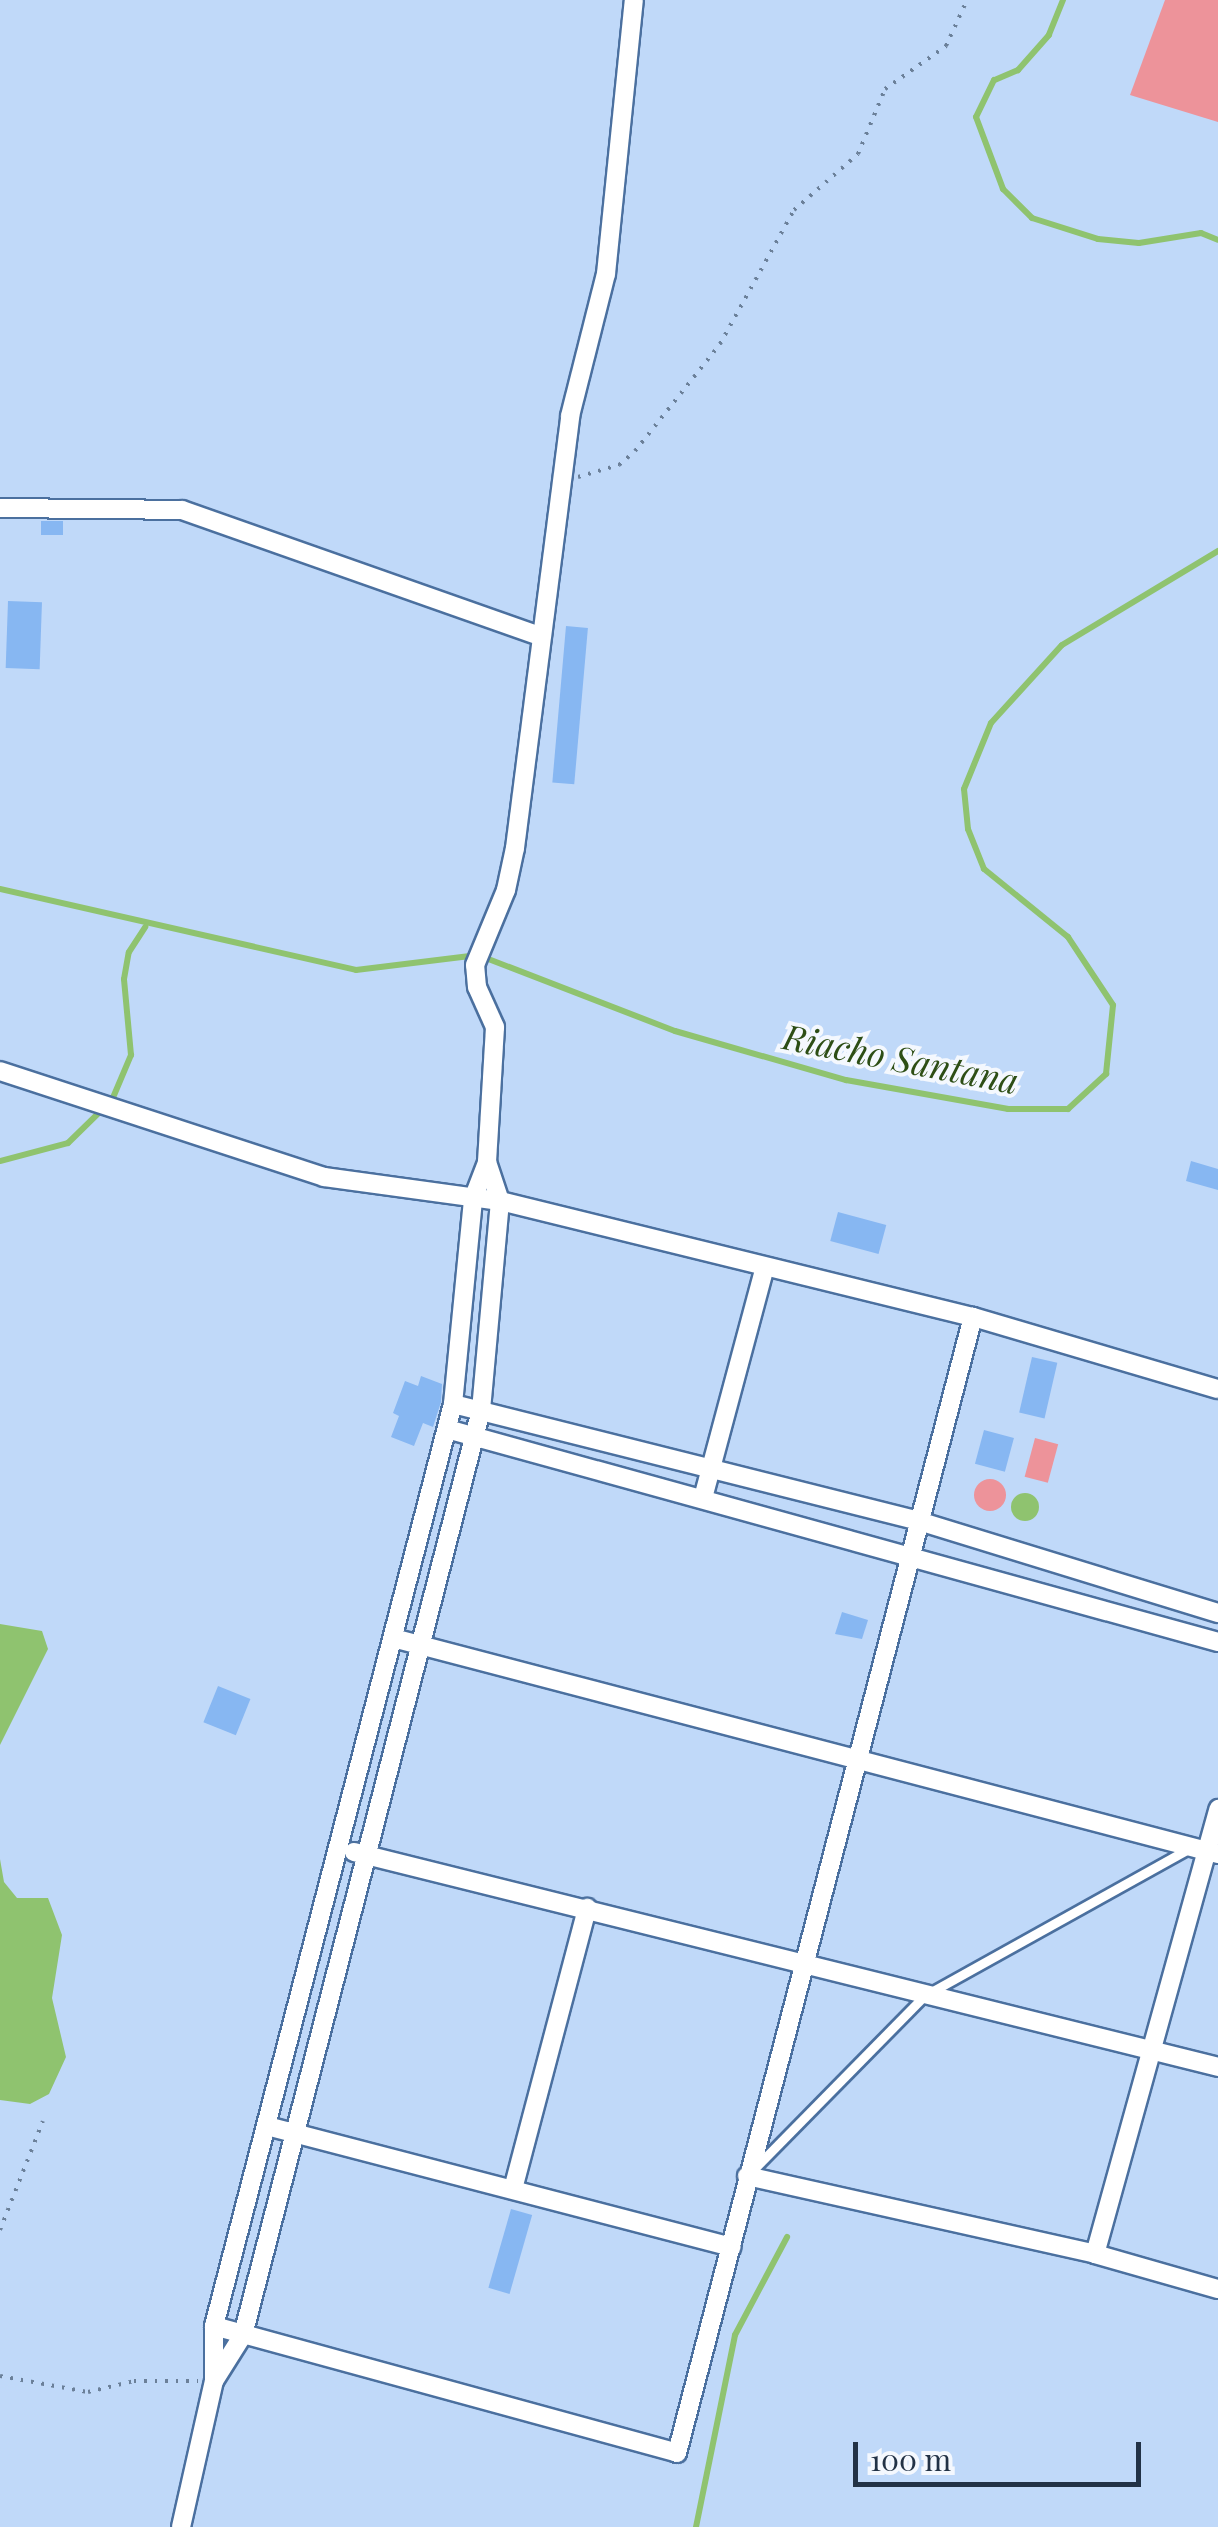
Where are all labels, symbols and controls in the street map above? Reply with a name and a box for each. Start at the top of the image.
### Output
water label: Riacho Santana [780,1015,1022,1101]
scale bar [858,2422,1146,2484]
text: 100 m [870,2439,951,2479]

